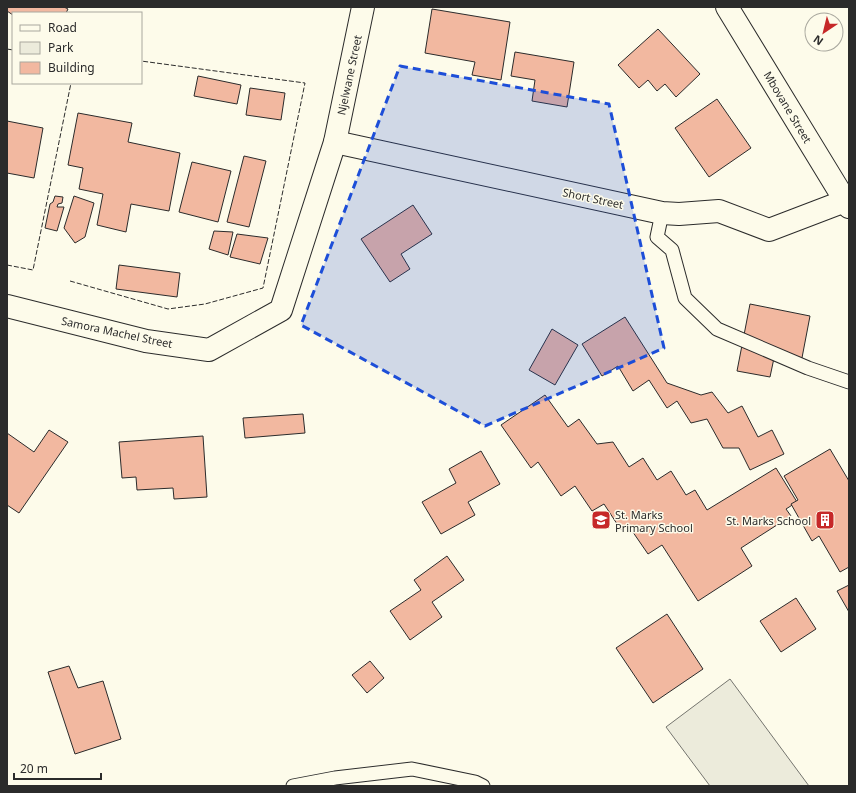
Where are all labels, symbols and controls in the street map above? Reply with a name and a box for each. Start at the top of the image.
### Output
legend [12,12,142,84]
north arrow [804,12,844,52]
text: Road [48,19,77,36]
text: N [810,32,826,49]
street label: Njelwane Street [333,33,365,116]
text: Park [48,39,74,56]
text: Building [48,59,95,76]
street label: Mbovane Street [761,68,815,146]
street label: Short Street [561,184,625,212]
street label: Samora Machel Street [60,313,174,351]
place label: St. Marks Primary School [615,507,693,535]
school or university icon: St. Marks Primary School [590,509,612,531]
building icon: St. Marks School [814,509,836,531]
place label: St. Marks School [726,513,811,528]
scale bar [14,755,101,781]
text: 20 m [20,760,48,777]

